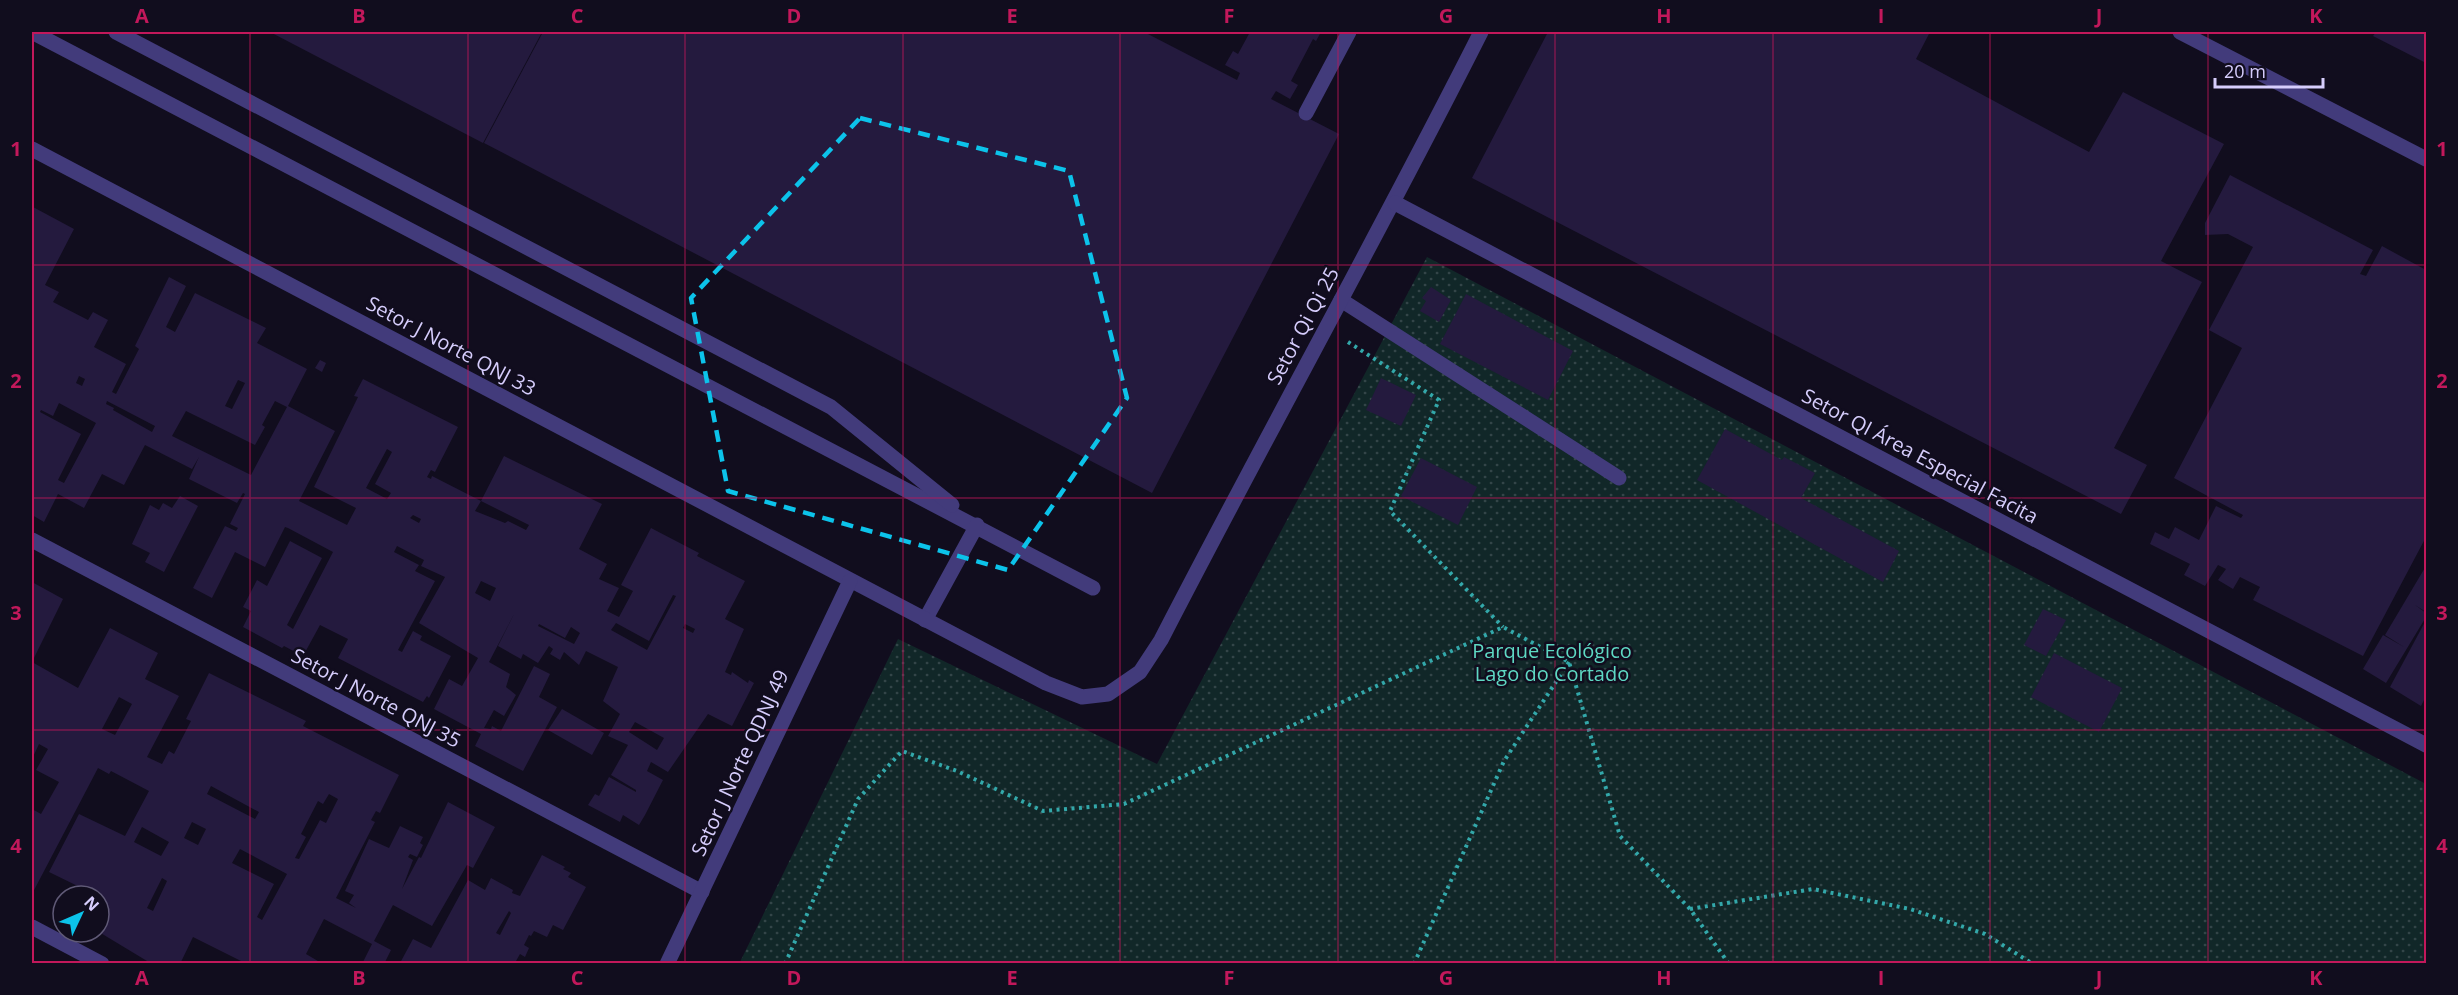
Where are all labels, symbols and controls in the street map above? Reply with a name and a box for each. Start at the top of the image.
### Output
text: A [135,2,149,29]
text: B [352,2,366,29]
text: C [571,2,584,29]
text: D [787,2,801,29]
text: E [1006,2,1018,29]
text: F [1224,2,1234,29]
text: G [1439,2,1453,29]
text: H [1656,2,1672,29]
text: I [1878,2,1884,29]
text: J [2094,2,2102,29]
text: K [2309,2,2323,29]
scale bar [2215,51,2323,89]
text: 20 m [2224,59,2266,83]
text: 1 [10,135,22,162]
text: 1 [2436,135,2448,162]
street label: Setor Qi Qi 25 [1260,262,1345,389]
street label: Setor J Norte QNJ 33 [362,289,541,402]
text: 2 [10,367,22,394]
text: 2 [2436,367,2448,394]
street label: Setor QI Área Especial Facita [1797,382,2043,529]
text: 3 [10,599,22,626]
text: 3 [2436,599,2448,626]
park label: Parque Ecológico Lago do Cortado [1472,637,1632,687]
street label: Setor J Norte QNJ 35 [287,641,466,754]
street label: Setor J Norte QDNJ 49 [684,665,795,860]
text: 4 [10,832,22,859]
text: 4 [2436,832,2448,859]
north arrow [51,884,111,944]
text: N [79,891,104,916]
text: A [135,964,149,991]
text: B [352,964,366,991]
text: C [571,964,584,991]
text: D [787,964,801,991]
text: E [1006,964,1018,991]
text: F [1224,964,1234,991]
text: G [1439,964,1453,991]
text: H [1656,964,1672,991]
text: I [1878,964,1884,991]
text: J [2094,964,2102,991]
text: K [2309,964,2323,991]

